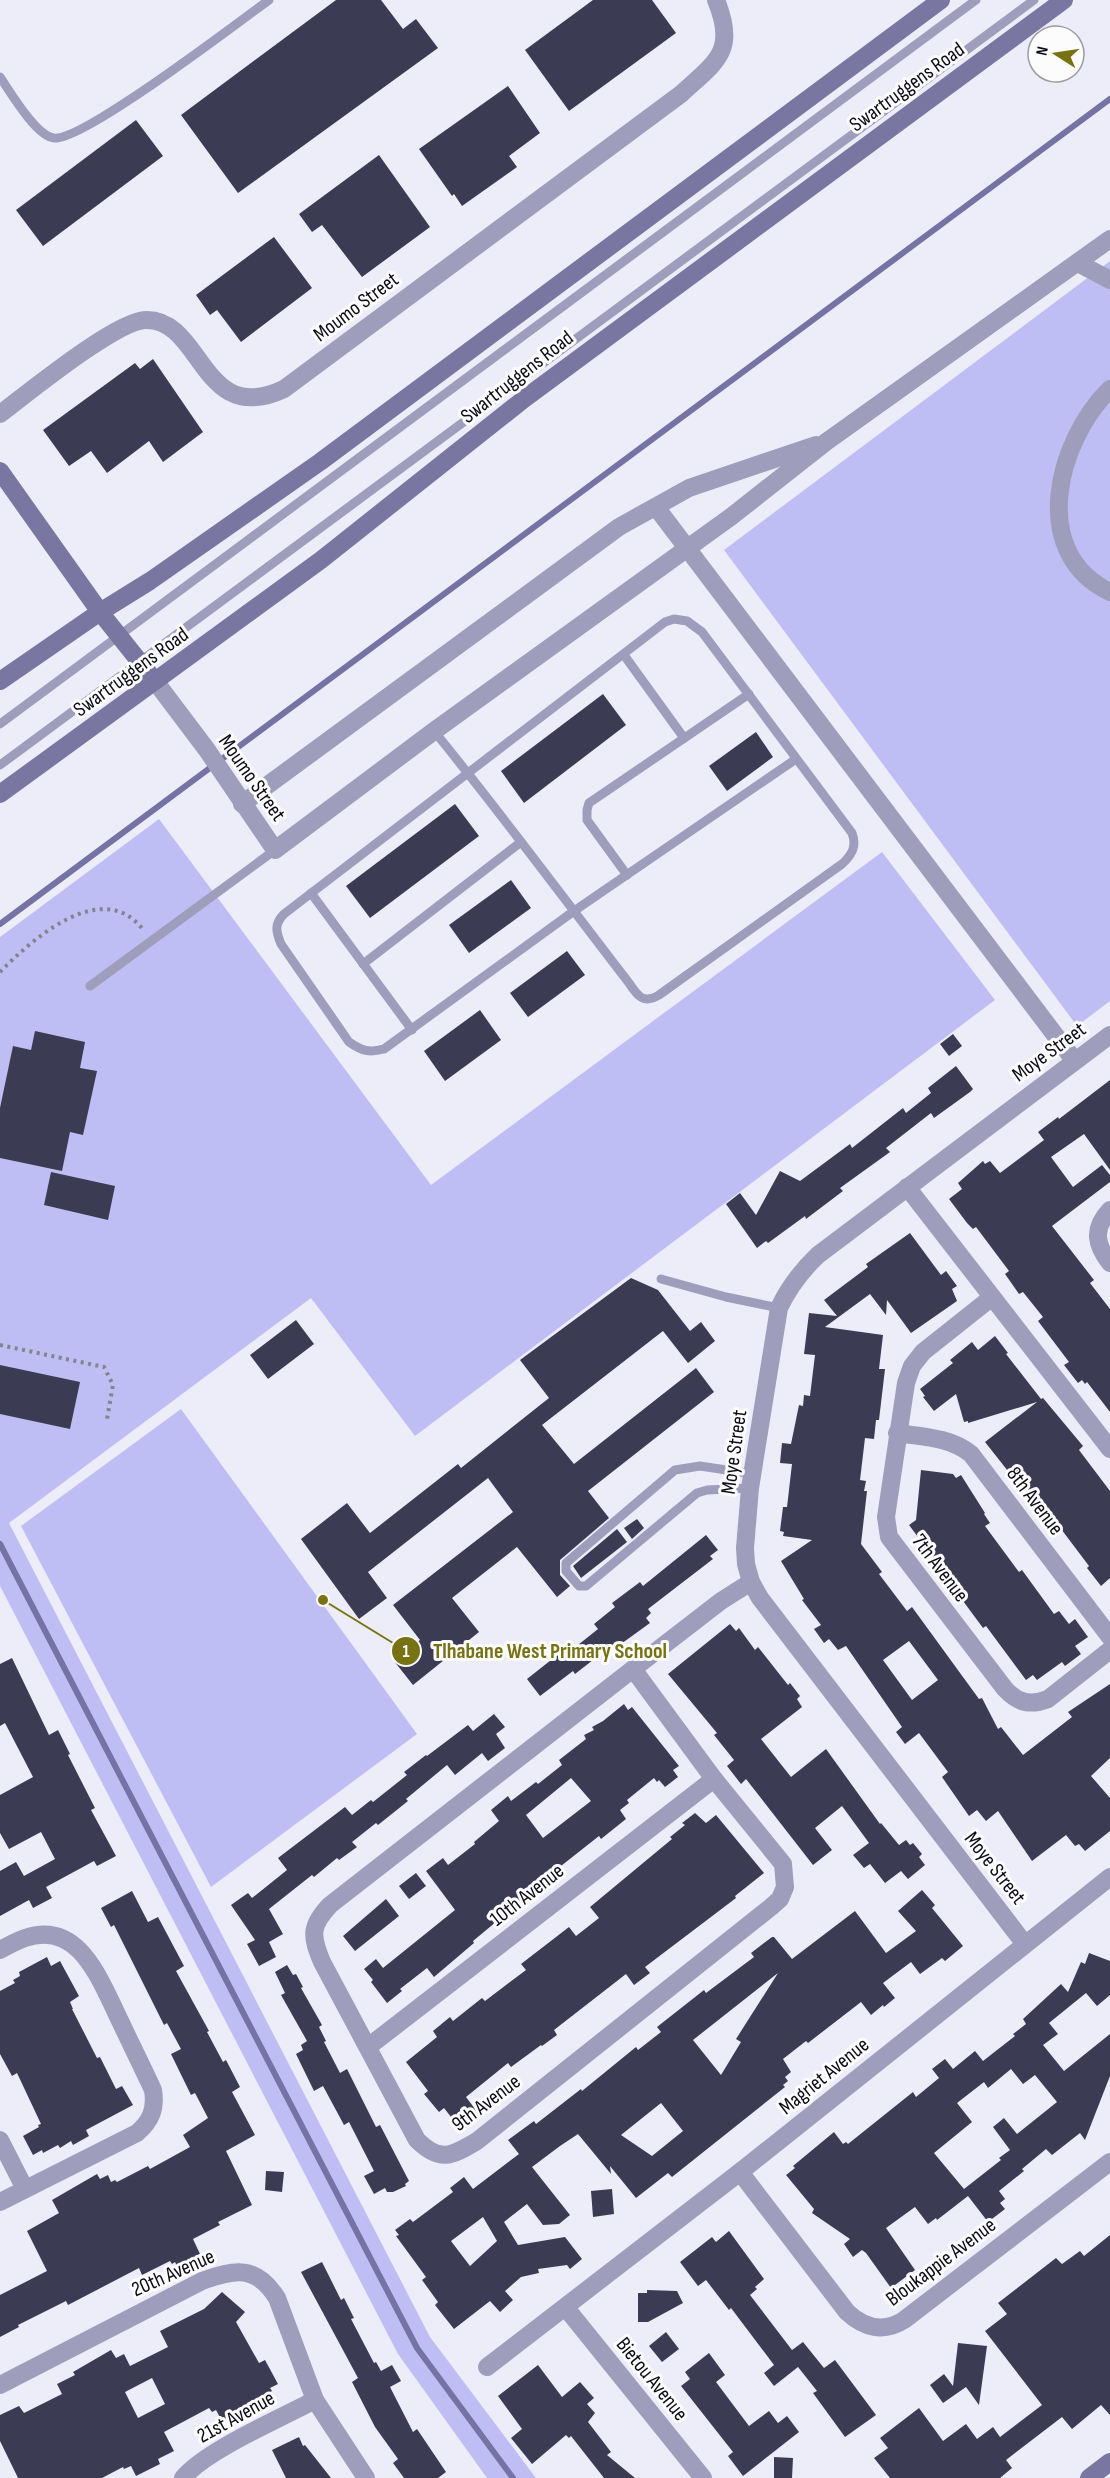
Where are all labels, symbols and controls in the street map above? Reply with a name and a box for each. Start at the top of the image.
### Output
north arrow [1026,24,1086,84]
street label: Swartruggens Road [845,37,969,137]
text: N [1033,45,1053,57]
street label: Moumo Street [309,267,403,347]
street label: Swartruggens Road [456,325,578,429]
street label: Swartruggens Road [69,622,193,722]
street label: Moumo Street [213,730,291,826]
street label: Moye Street [1007,1017,1091,1087]
street label: Moye Street [716,1408,752,1496]
street label: 8th Avenue [1001,1462,1069,1540]
street label: 7th Avenue [906,1529,974,1607]
callout: Tlhabane West Primary School [391,1631,679,1671]
text: Tlhabane West Primary School [433,1638,667,1665]
text: 1 [402,1641,410,1662]
street label: Moye Street [959,1827,1031,1909]
street label: 10th Avenue [485,1858,569,1932]
street label: Magriet Avenue [774,2032,874,2120]
street label: 9th Avenue [447,2069,525,2137]
street label: Bloukappie Avenue [881,2213,1001,2311]
street label: 20th Avenue [128,2244,218,2302]
street label: Bietou Avenue [611,2332,693,2426]
street label: 21st Avenue [193,2386,279,2448]

